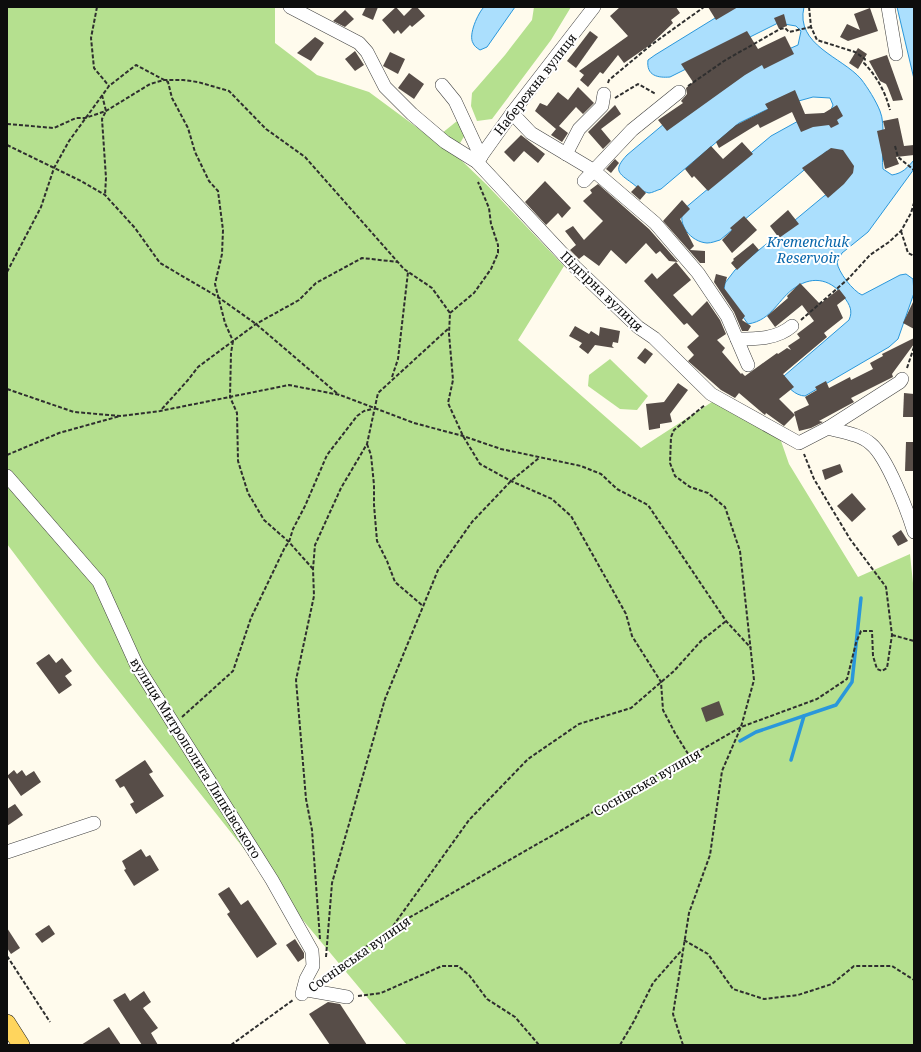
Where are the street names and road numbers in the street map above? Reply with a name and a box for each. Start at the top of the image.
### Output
street label: Набережна вулиця [490,29,580,139]
street label: Підгірна вулиця [557,247,647,335]
street label: вулиця Митрополита Липківського [126,654,266,862]
street label: Соснівська вулиця [590,744,704,820]
street label: Соснівська вулиця [304,912,414,996]

